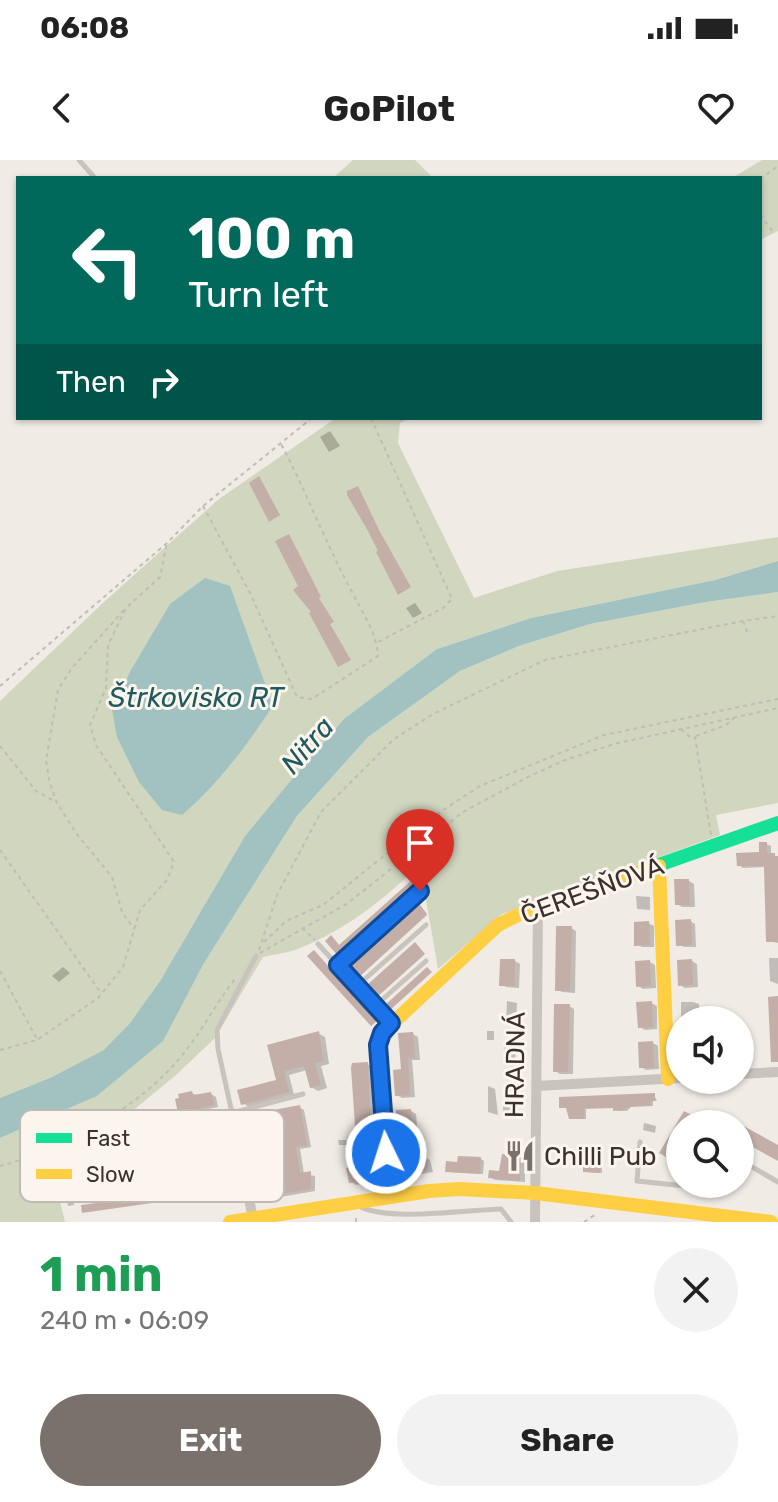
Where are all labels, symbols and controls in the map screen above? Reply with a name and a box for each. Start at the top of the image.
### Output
text: 06:08 [40,10,129,46]
icon: back [40,86,84,130]
icon: heart [694,86,738,130]
text: GoPilot [323,87,455,130]
text: 100 m [188,206,355,272]
icon: left [56,208,160,312]
text: Turn left [188,273,329,316]
icon: right [142,360,186,404]
text: Then [56,364,126,400]
water label: Štrkovisko RT [108,681,286,714]
water label: Nitra [274,710,341,780]
pin [386,809,454,891]
icon: arrive [398,821,442,865]
street label: ČEREŠŇOVÁ [516,850,668,931]
map controls [666,1006,754,1198]
button: sound [666,1006,754,1094]
street label: HRADNÁ [499,1012,532,1118]
legend [20,1110,284,1202]
button: search [666,1110,754,1198]
position arrow [344,1111,428,1195]
text: Fast [86,1125,131,1152]
restaurant icon: Chilli Pub [503,1139,537,1173]
place label: Chilli Pub [544,1141,657,1172]
text: Slow [86,1161,135,1188]
text: 1 min [40,1246,163,1303]
button: close [654,1248,738,1332]
text: 240 m · 06:09 [40,1305,209,1336]
button: Exit [40,1394,381,1486]
button: Share [397,1394,738,1486]

